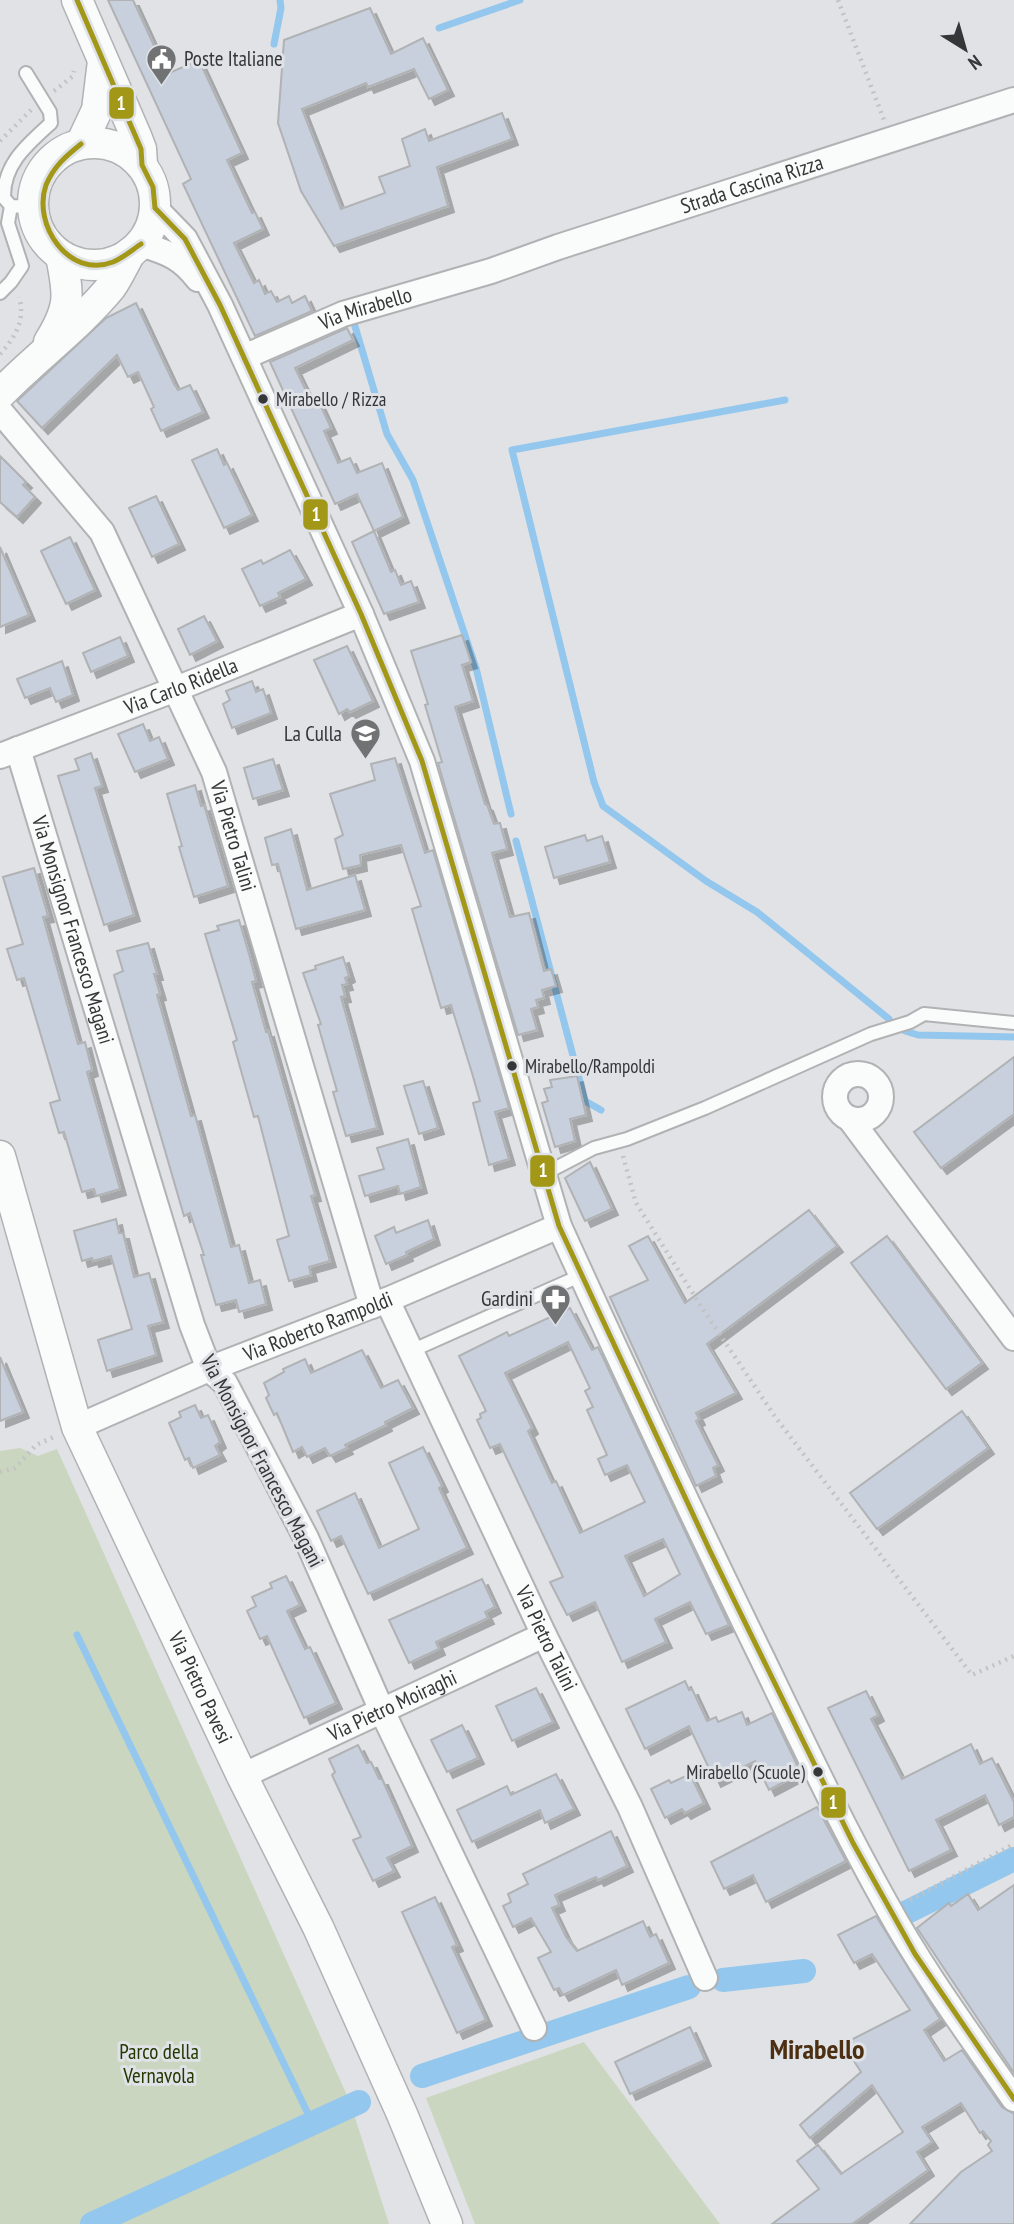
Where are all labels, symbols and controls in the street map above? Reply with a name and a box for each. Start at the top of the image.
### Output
north arrow [930,14,1000,84]
public building icon: Poste Italiane [144,42,178,86]
place label: Poste Italiane [184,45,283,72]
text: N [964,50,987,75]
line badge: 1 [108,86,135,120]
text: 1 [116,91,126,115]
street label: Strada Cascina Rizza [677,148,826,220]
street label: Via Mirabello [314,281,415,336]
place label: Mirabello / Rizza [276,387,386,411]
marker: Mirabello / Rizza [256,392,270,406]
line badge: 1 [302,498,329,531]
text: 1 [311,502,321,526]
street label: Via Carlo Ridella [119,651,242,721]
school or university icon: La Culla [348,717,382,761]
place label: La Culla [284,720,342,747]
street label: Via Pietro Talini [204,777,263,894]
street label: Via Monsignor Francesco Magani [26,812,120,1047]
place label: Mirabello/Rampoldi [525,1054,655,1078]
marker: Mirabello/Rampoldi [505,1059,519,1073]
line badge: 1 [529,1154,556,1188]
text: 1 [538,1158,548,1182]
pharmacy icon: Gardini [539,1282,573,1326]
street label: Via Roberto Rampoldi [238,1285,397,1368]
place label: Gardini [481,1285,533,1312]
street label: Via Monsignor Francesco Magani [195,1349,330,1572]
street label: Via Pietro Talini [509,1580,584,1695]
street label: Via Pietro Pavesi [162,1626,239,1748]
street label: Via Pietro Moiraghi [323,1664,461,1747]
place label: Mirabello (Scuole) [686,1760,806,1784]
marker: Mirabello (Scuole) [811,1765,825,1779]
line badge: 1 [820,1786,847,1819]
text: 1 [828,1790,838,1814]
district label: Mirabello [769,2030,865,2067]
park label: Parco della Vernavola [119,2038,199,2089]

